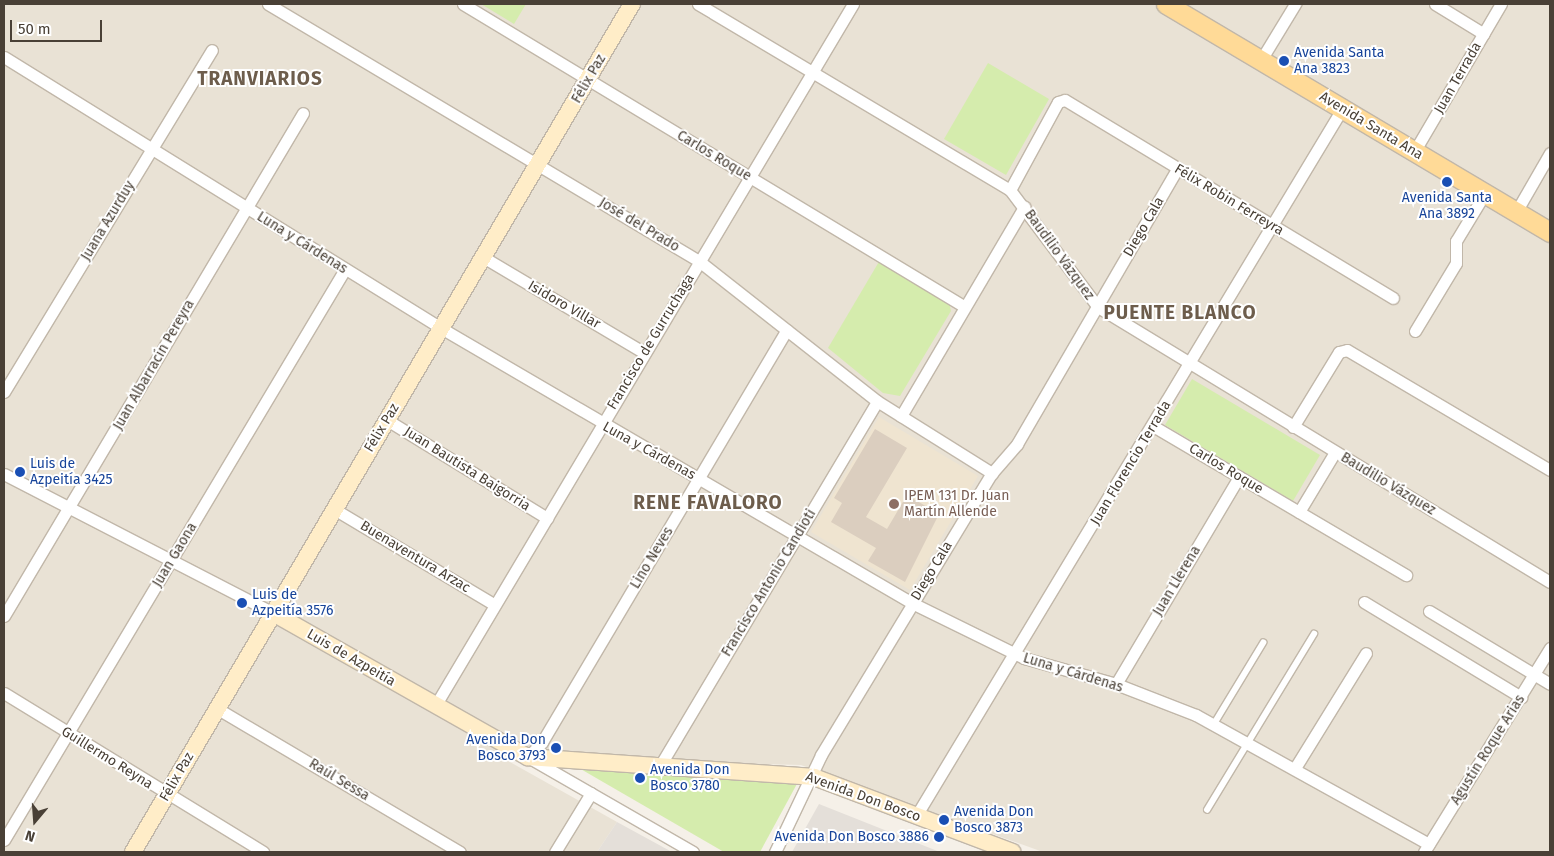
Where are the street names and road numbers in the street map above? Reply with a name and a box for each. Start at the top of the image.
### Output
street label: Juan Terrada [1431,39,1485,117]
street label: Félix Paz [568,52,610,106]
street label: Avenida Santa Ana [1316,88,1426,164]
street label: Carlos Roque [674,127,754,185]
street label: Félix Robin Ferreyra [1171,161,1287,239]
street label: Juana Azurduy [78,178,138,264]
street label: José del Prado [596,194,682,256]
street label: Diego Cala [1120,194,1168,260]
street label: Baudilio Vázquez [1021,207,1097,303]
street label: Luna y Cárdenas [254,208,350,278]
street label: Francisco de Gurruchaga [604,271,698,413]
street label: Isidoro Villar [525,277,603,333]
street label: Juan Albarracín Pereyra [110,297,198,433]
street label: Juan Florencio Terrada [1087,398,1175,528]
street label: Félix Paz [361,401,403,455]
street label: Luna y Cárdenas [600,419,698,483]
street label: Juan Bautista Baigorria [401,423,533,515]
street label: Carlos Roque [1186,440,1266,498]
street label: Baudilio Vázquez [1338,449,1438,519]
street label: Francisco Antonio Candioti [718,506,820,660]
street label: Buenaventura Arzac [357,517,473,597]
street label: Juan Gaona [149,520,201,590]
street label: Lino Neves [627,524,677,592]
street label: Diego Cala [908,538,956,604]
street label: Juan Llerena [1149,543,1205,619]
street label: Luis de Azpeitía [304,626,398,690]
street label: Luna y Cárdenas [1021,650,1125,696]
street label: Agustín Roque Arias [1447,692,1529,808]
street label: Guillermo Reyna [58,723,156,793]
street label: Félix Paz [156,750,198,804]
street label: Raúl Sessa [306,755,372,805]
street label: Avenida Don Bosco [803,768,923,826]

